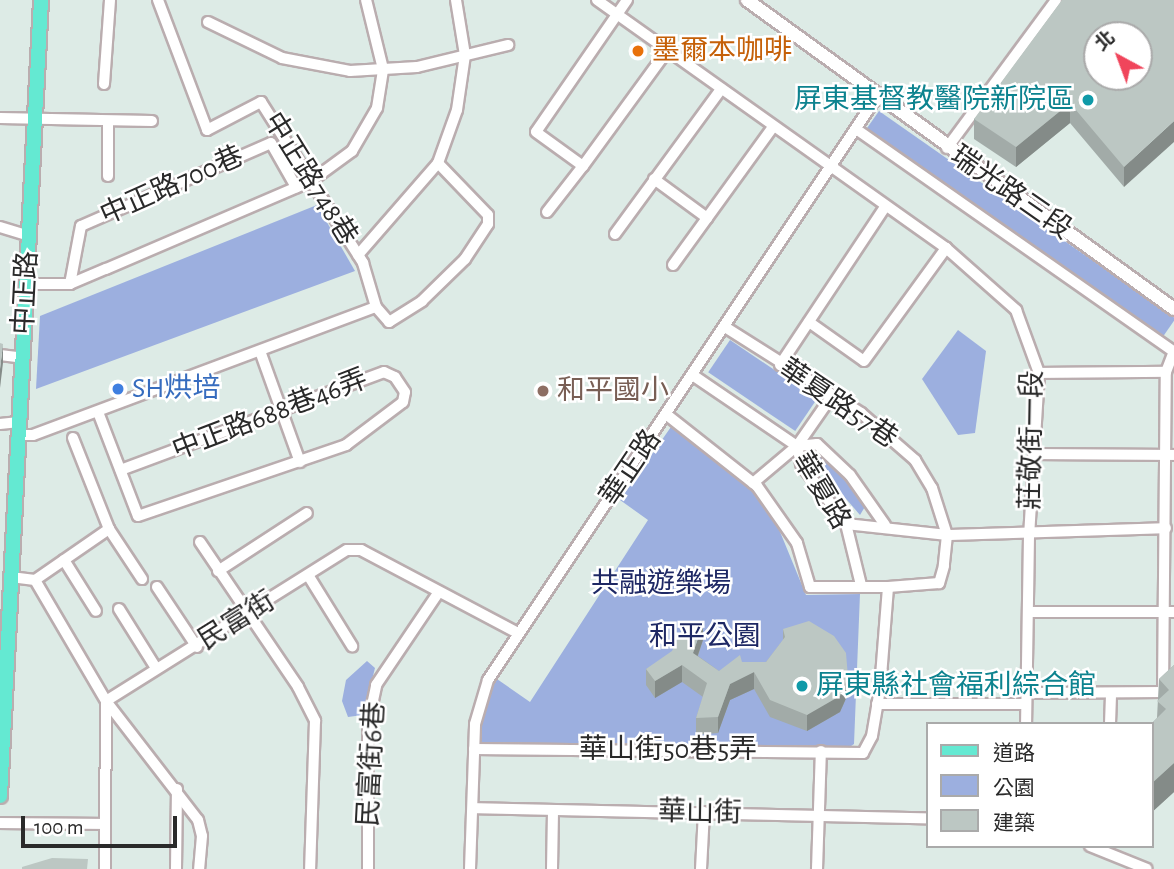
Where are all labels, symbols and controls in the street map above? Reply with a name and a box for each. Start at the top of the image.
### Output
north arrow [1083,21,1153,91]
text: 北 [1092,28,1119,55]
place label: 墨爾本咖啡 [652,34,792,68]
marker: 墨爾本咖啡 [630,43,646,59]
place label: 屏東基督教醫院新院區 [794,83,1074,117]
marker: 屏東基督教醫院新院區 [1080,92,1096,108]
street label: 中正路748巷 [256,106,364,252]
street label: 中正路700巷 [95,139,249,233]
street label: 瑞光路三段 [944,139,1078,247]
street label: 中正路 [7,250,45,336]
street label: 華夏路57巷 [772,352,904,456]
street label: 中正路688巷46弄 [168,362,372,468]
street label: 莊敬街一段 [1014,370,1050,510]
place label: SH烘培 [132,372,220,406]
place label: 和平國小 [557,374,669,408]
marker: SH烘培 [110,381,126,397]
marker: 和平國小 [535,383,551,399]
street label: 華正路 [594,424,668,512]
street label: 華夏路 [785,446,857,536]
park label: 共融遊樂場 [591,567,731,601]
street label: 民富街 [192,584,282,658]
park label: 和平公園 [649,620,761,654]
place label: 屏東縣社會福利綜合館 [816,669,1096,703]
marker: 屏東縣社會福利綜合館 [794,678,810,694]
street label: 民富街6巷 [352,701,392,827]
legend [926,722,1153,848]
street label: 華山街50巷5弄 [579,733,757,767]
text: 道路 [993,743,1035,764]
text: 公園 [993,778,1035,799]
street label: 華山街 [658,795,742,831]
scale bar [24,802,180,846]
text: 建築 [993,813,1035,834]
text: 100 m [34,817,84,838]

